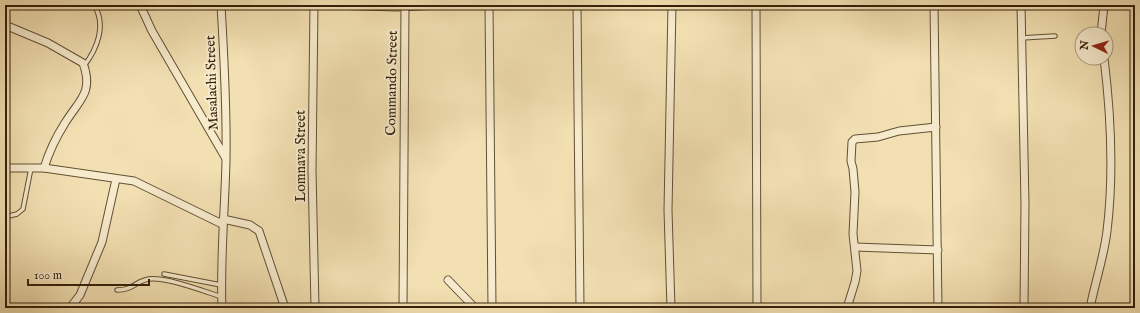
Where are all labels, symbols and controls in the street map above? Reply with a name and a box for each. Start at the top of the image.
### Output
north arrow [1074,26,1114,66]
street label: Commando Street [382,30,402,136]
street label: Masalachi Street [201,35,223,131]
text: N [1078,39,1092,52]
street label: Lomnava Street [292,110,310,202]
scale bar [28,261,149,287]
text: 100 m [34,268,62,283]

